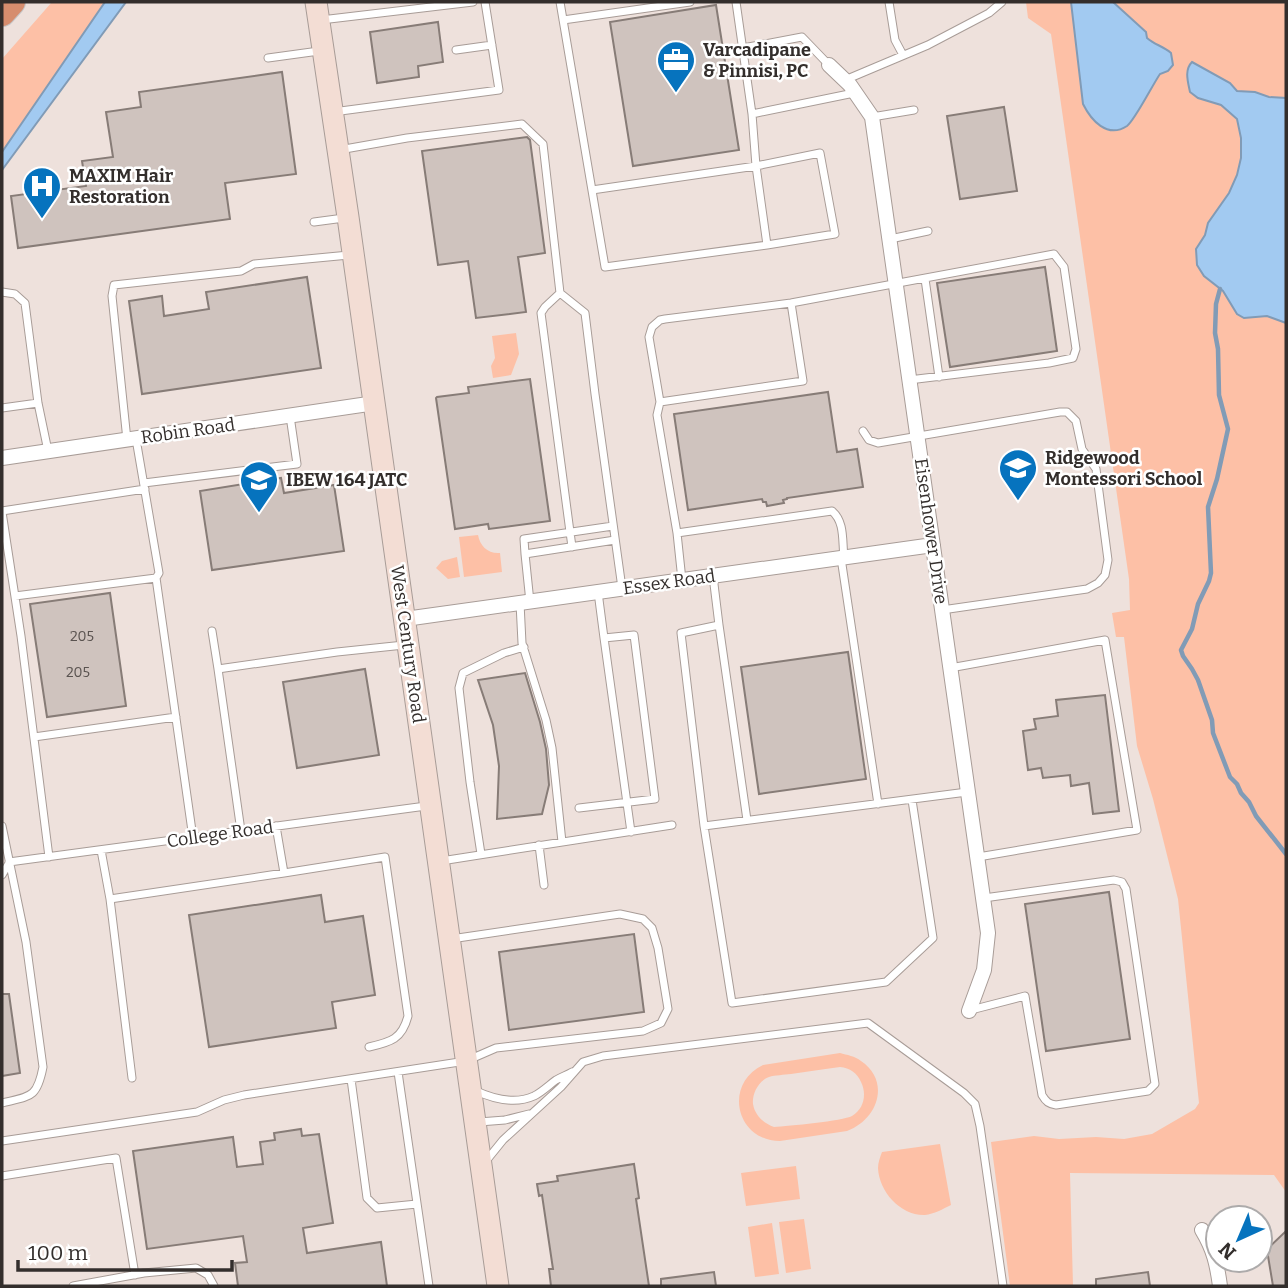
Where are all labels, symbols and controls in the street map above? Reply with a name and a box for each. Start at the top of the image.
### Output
office icon: Varcadipane & Pinnisi, PC [655,39,697,94]
place label: Varcadipane & Pinnisi, PC [703,39,811,82]
hospital icon: MAXIM Hair Restoration [21,165,63,220]
place label: MAXIM Hair Restoration [69,165,174,208]
street label: Robin Road [139,413,237,448]
school or university icon: Ridgewood Montessori School [997,447,1039,502]
place label: Ridgewood Montessori School [1045,447,1203,490]
street label: Eisenhower Drive [910,457,952,605]
school or university icon: IBEW 164 JATC [238,459,280,514]
place label: IBEW 164 JATC [286,469,407,491]
street label: West Century Road [386,564,430,725]
street label: Essex Road [621,565,717,599]
house number: 205 [70,628,94,645]
house number: 205 [66,664,90,681]
street label: College Road [165,816,275,852]
north arrow [1204,1204,1274,1274]
scale bar [18,1228,231,1272]
text: N [1214,1237,1241,1264]
text: 100 m [28,1240,88,1266]

